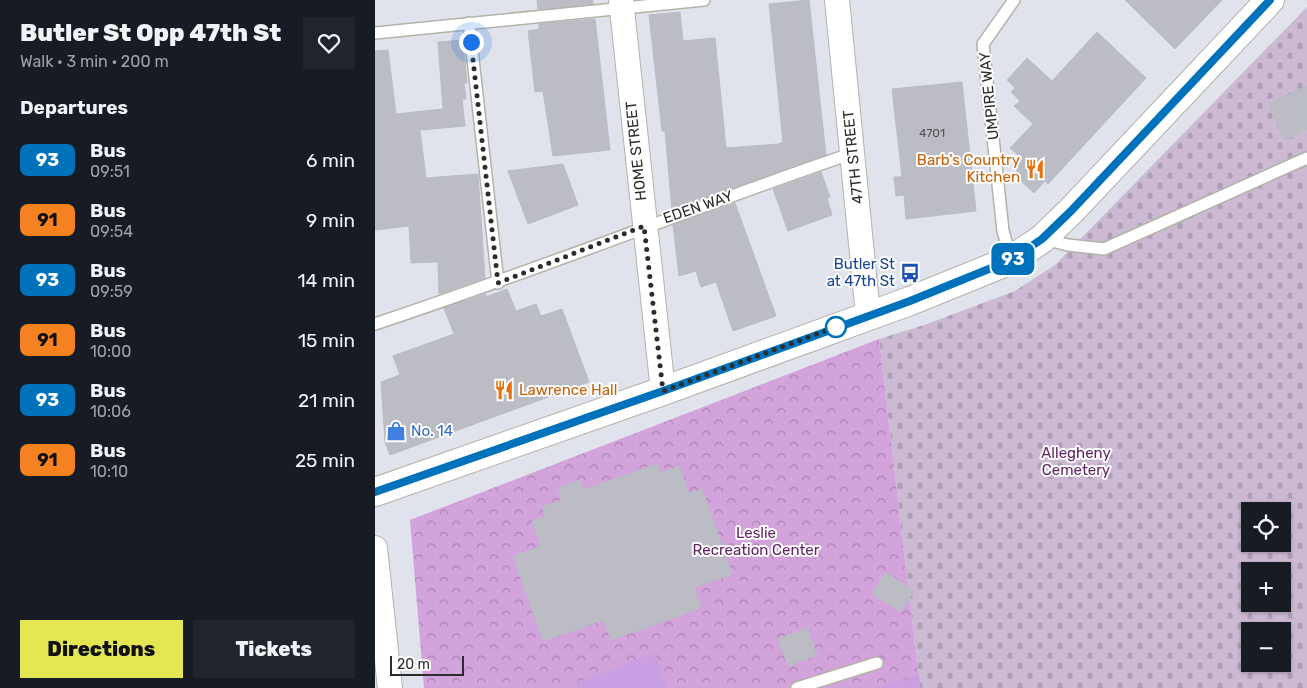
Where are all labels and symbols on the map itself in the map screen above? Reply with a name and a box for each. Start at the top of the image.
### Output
your location [459,30,484,55]
street label: UMPIRE WAY [975,51,1003,141]
street label: HOME STREET [622,100,650,202]
street label: 47TH STREET [839,109,867,205]
house number: 4701 [919,126,945,140]
place label: Barb's Country Kitchen [917,151,1020,186]
restaurant icon: Barb's Country Kitchen [1024,158,1046,180]
street label: EDEN WAY [661,187,736,227]
line badge: 93 [991,243,1035,275]
place label: Butler St at 47th St [827,255,895,290]
bus stop icon: Butler St at 47th St [899,262,921,284]
unlabelled marker [825,316,847,338]
restaurant icon: Lawrence Hall [493,379,515,401]
place label: Lawrence Hall [519,381,617,399]
shop icon: No. 14 [385,420,407,442]
place label: No. 14 [411,422,453,440]
park label: Allegheny Cemetery [1041,444,1111,479]
park label: Leslie Recreation Center [693,524,820,559]
scale bar [390,653,464,676]

